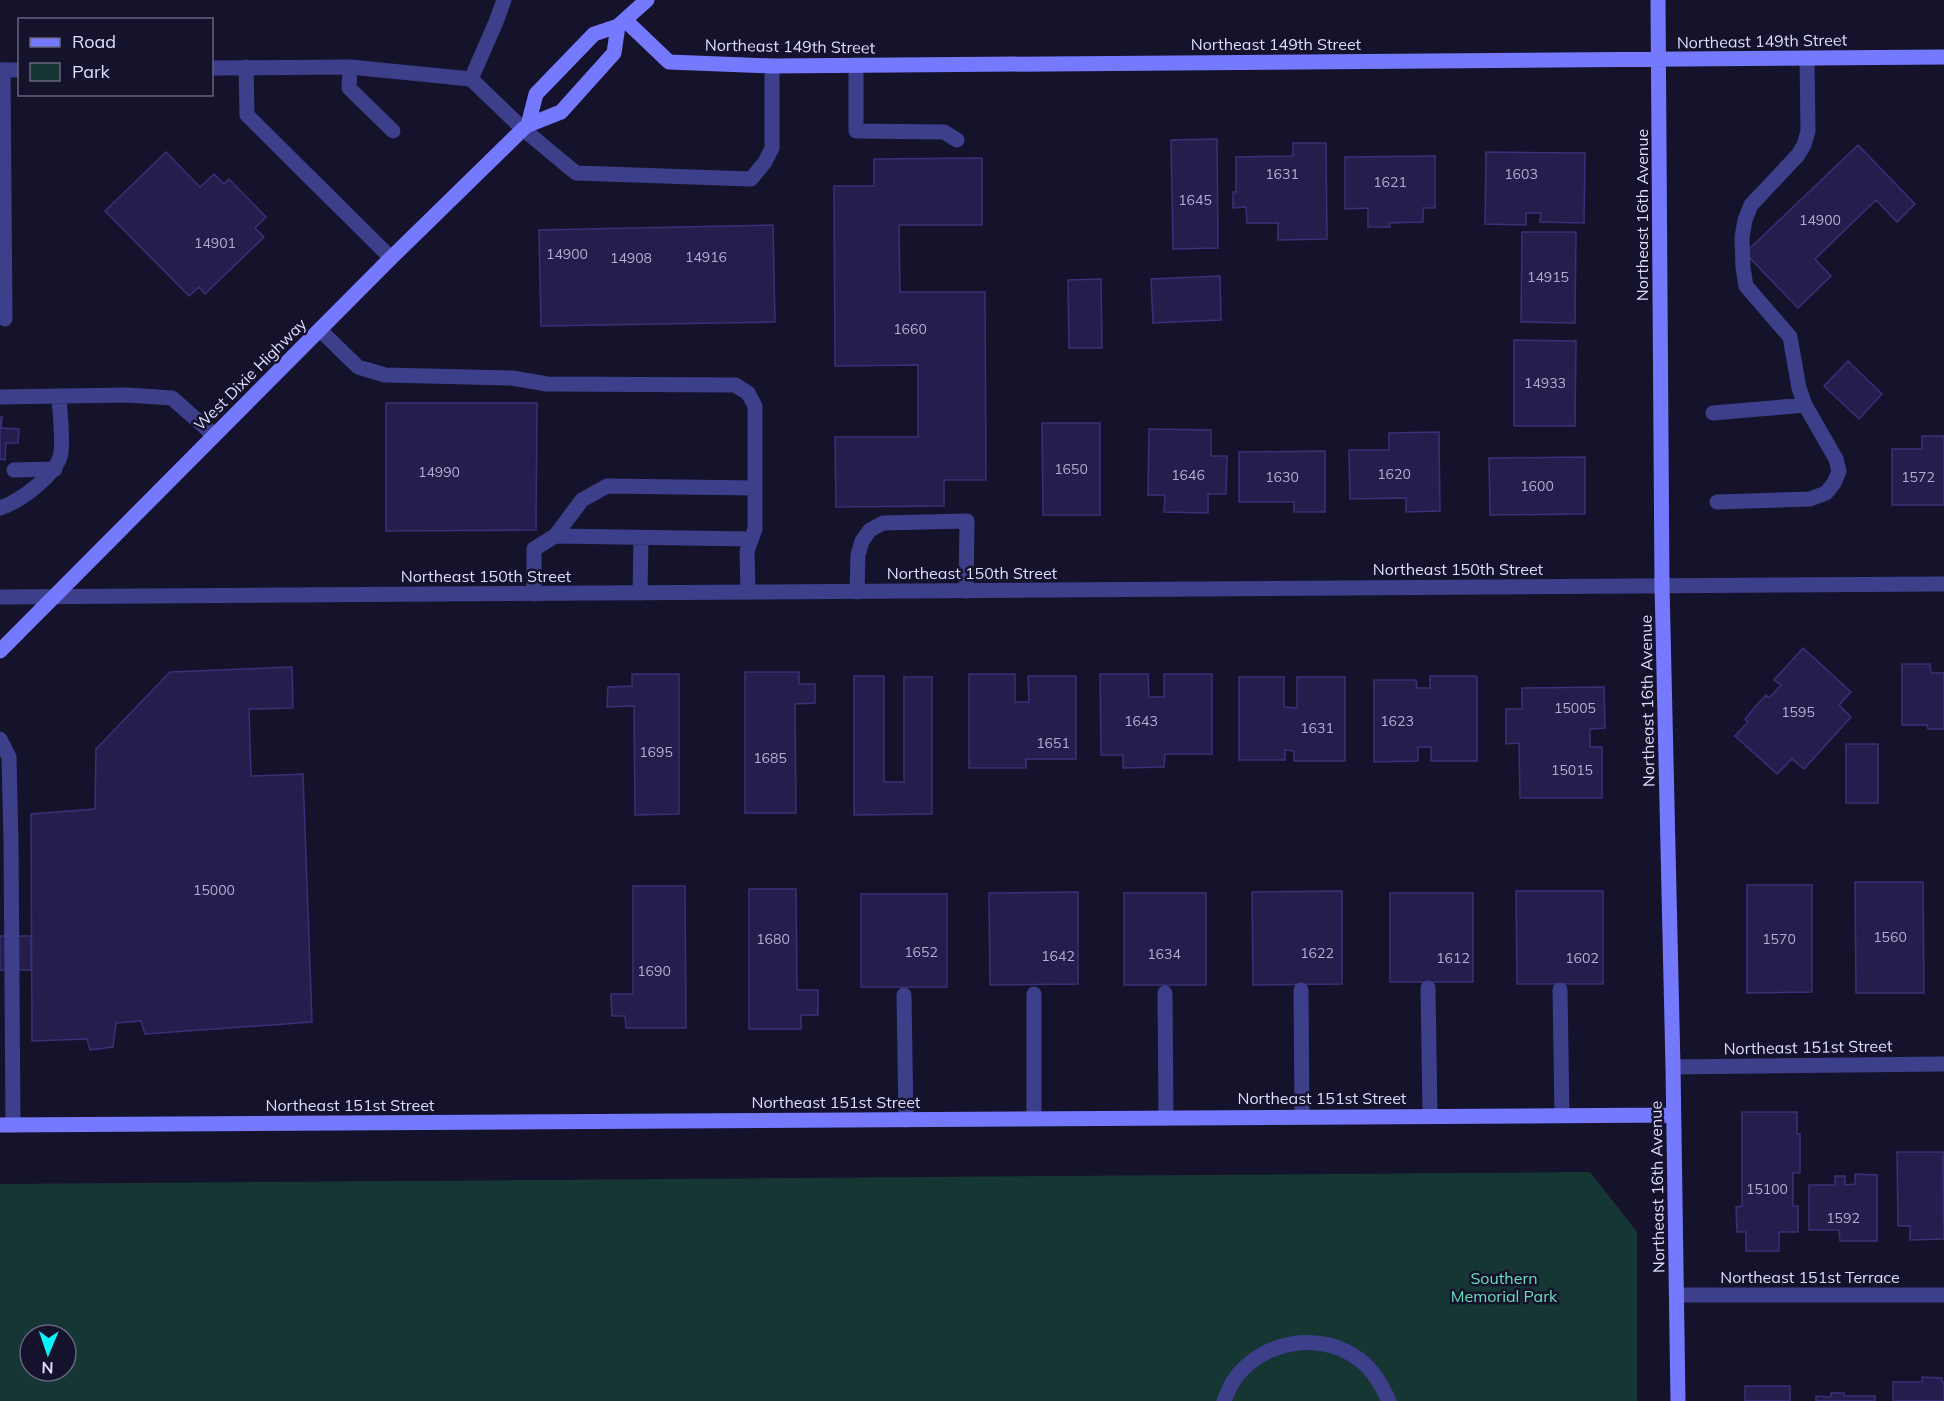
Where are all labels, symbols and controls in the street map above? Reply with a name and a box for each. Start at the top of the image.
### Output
legend [18,18,213,96]
text: Road [72,30,116,53]
street label: Northeast 149th Street [1677,30,1848,52]
street label: Northeast 149th Street [1191,34,1362,54]
street label: Northeast 149th Street [705,35,876,57]
text: Park [72,60,111,83]
street label: Northeast 16th Avenue [1632,129,1652,301]
house number: 1631 [1265,165,1299,183]
house number: 1603 [1504,165,1538,183]
house number: 1621 [1373,173,1407,191]
house number: 1645 [1178,191,1212,209]
house number: 14900 [1799,211,1841,229]
house number: 14901 [194,234,236,252]
house number: 14900 [546,245,588,263]
house number: 14916 [685,248,727,266]
house number: 14908 [610,249,652,267]
house number: 14915 [1527,268,1569,286]
street label: West Dixie Highway [190,313,311,434]
house number: 1660 [893,320,927,338]
house number: 14933 [1524,374,1566,392]
house number: 1650 [1054,460,1088,478]
house number: 14990 [418,463,460,481]
house number: 1620 [1377,465,1411,483]
house number: 1646 [1171,466,1205,484]
house number: 1630 [1265,468,1299,486]
house number: 1572 [1901,468,1935,486]
house number: 1600 [1520,477,1554,495]
street label: Northeast 150th Street [1373,559,1544,579]
street label: Northeast 150th Street [887,563,1058,583]
street label: Northeast 150th Street [401,566,572,586]
street label: Northeast 16th Avenue [1635,615,1659,787]
house number: 15005 [1554,699,1596,717]
house number: 1595 [1781,703,1815,721]
house number: 1643 [1124,712,1158,730]
house number: 1623 [1380,712,1414,730]
house number: 1631 [1300,719,1334,737]
house number: 1651 [1036,734,1070,752]
house number: 1695 [639,743,673,761]
house number: 1685 [753,749,787,767]
house number: 15015 [1551,761,1593,779]
house number: 15000 [193,881,235,899]
house number: 1560 [1873,928,1907,946]
house number: 1680 [756,930,790,948]
house number: 1570 [1762,930,1796,948]
house number: 1652 [904,943,938,961]
house number: 1622 [1300,944,1334,962]
house number: 1634 [1147,945,1181,963]
house number: 1642 [1041,947,1075,965]
house number: 1612 [1436,949,1470,967]
house number: 1602 [1565,949,1599,967]
house number: 1690 [637,962,671,980]
street label: Northeast 151st Street [1723,1036,1893,1058]
street label: Northeast 151st Street [1238,1088,1407,1108]
street label: Northeast 151st Street [752,1092,921,1112]
street label: Northeast 151st Street [266,1095,435,1115]
street label: Northeast 16th Avenue [1645,1101,1669,1273]
house number: 15100 [1746,1180,1788,1198]
house number: 1592 [1826,1209,1860,1227]
street label: Northeast 151st Terrace [1720,1267,1900,1287]
park label: Southern Memorial Park [1451,1268,1558,1306]
north arrow [18,1323,78,1383]
text: N [41,1358,54,1378]

